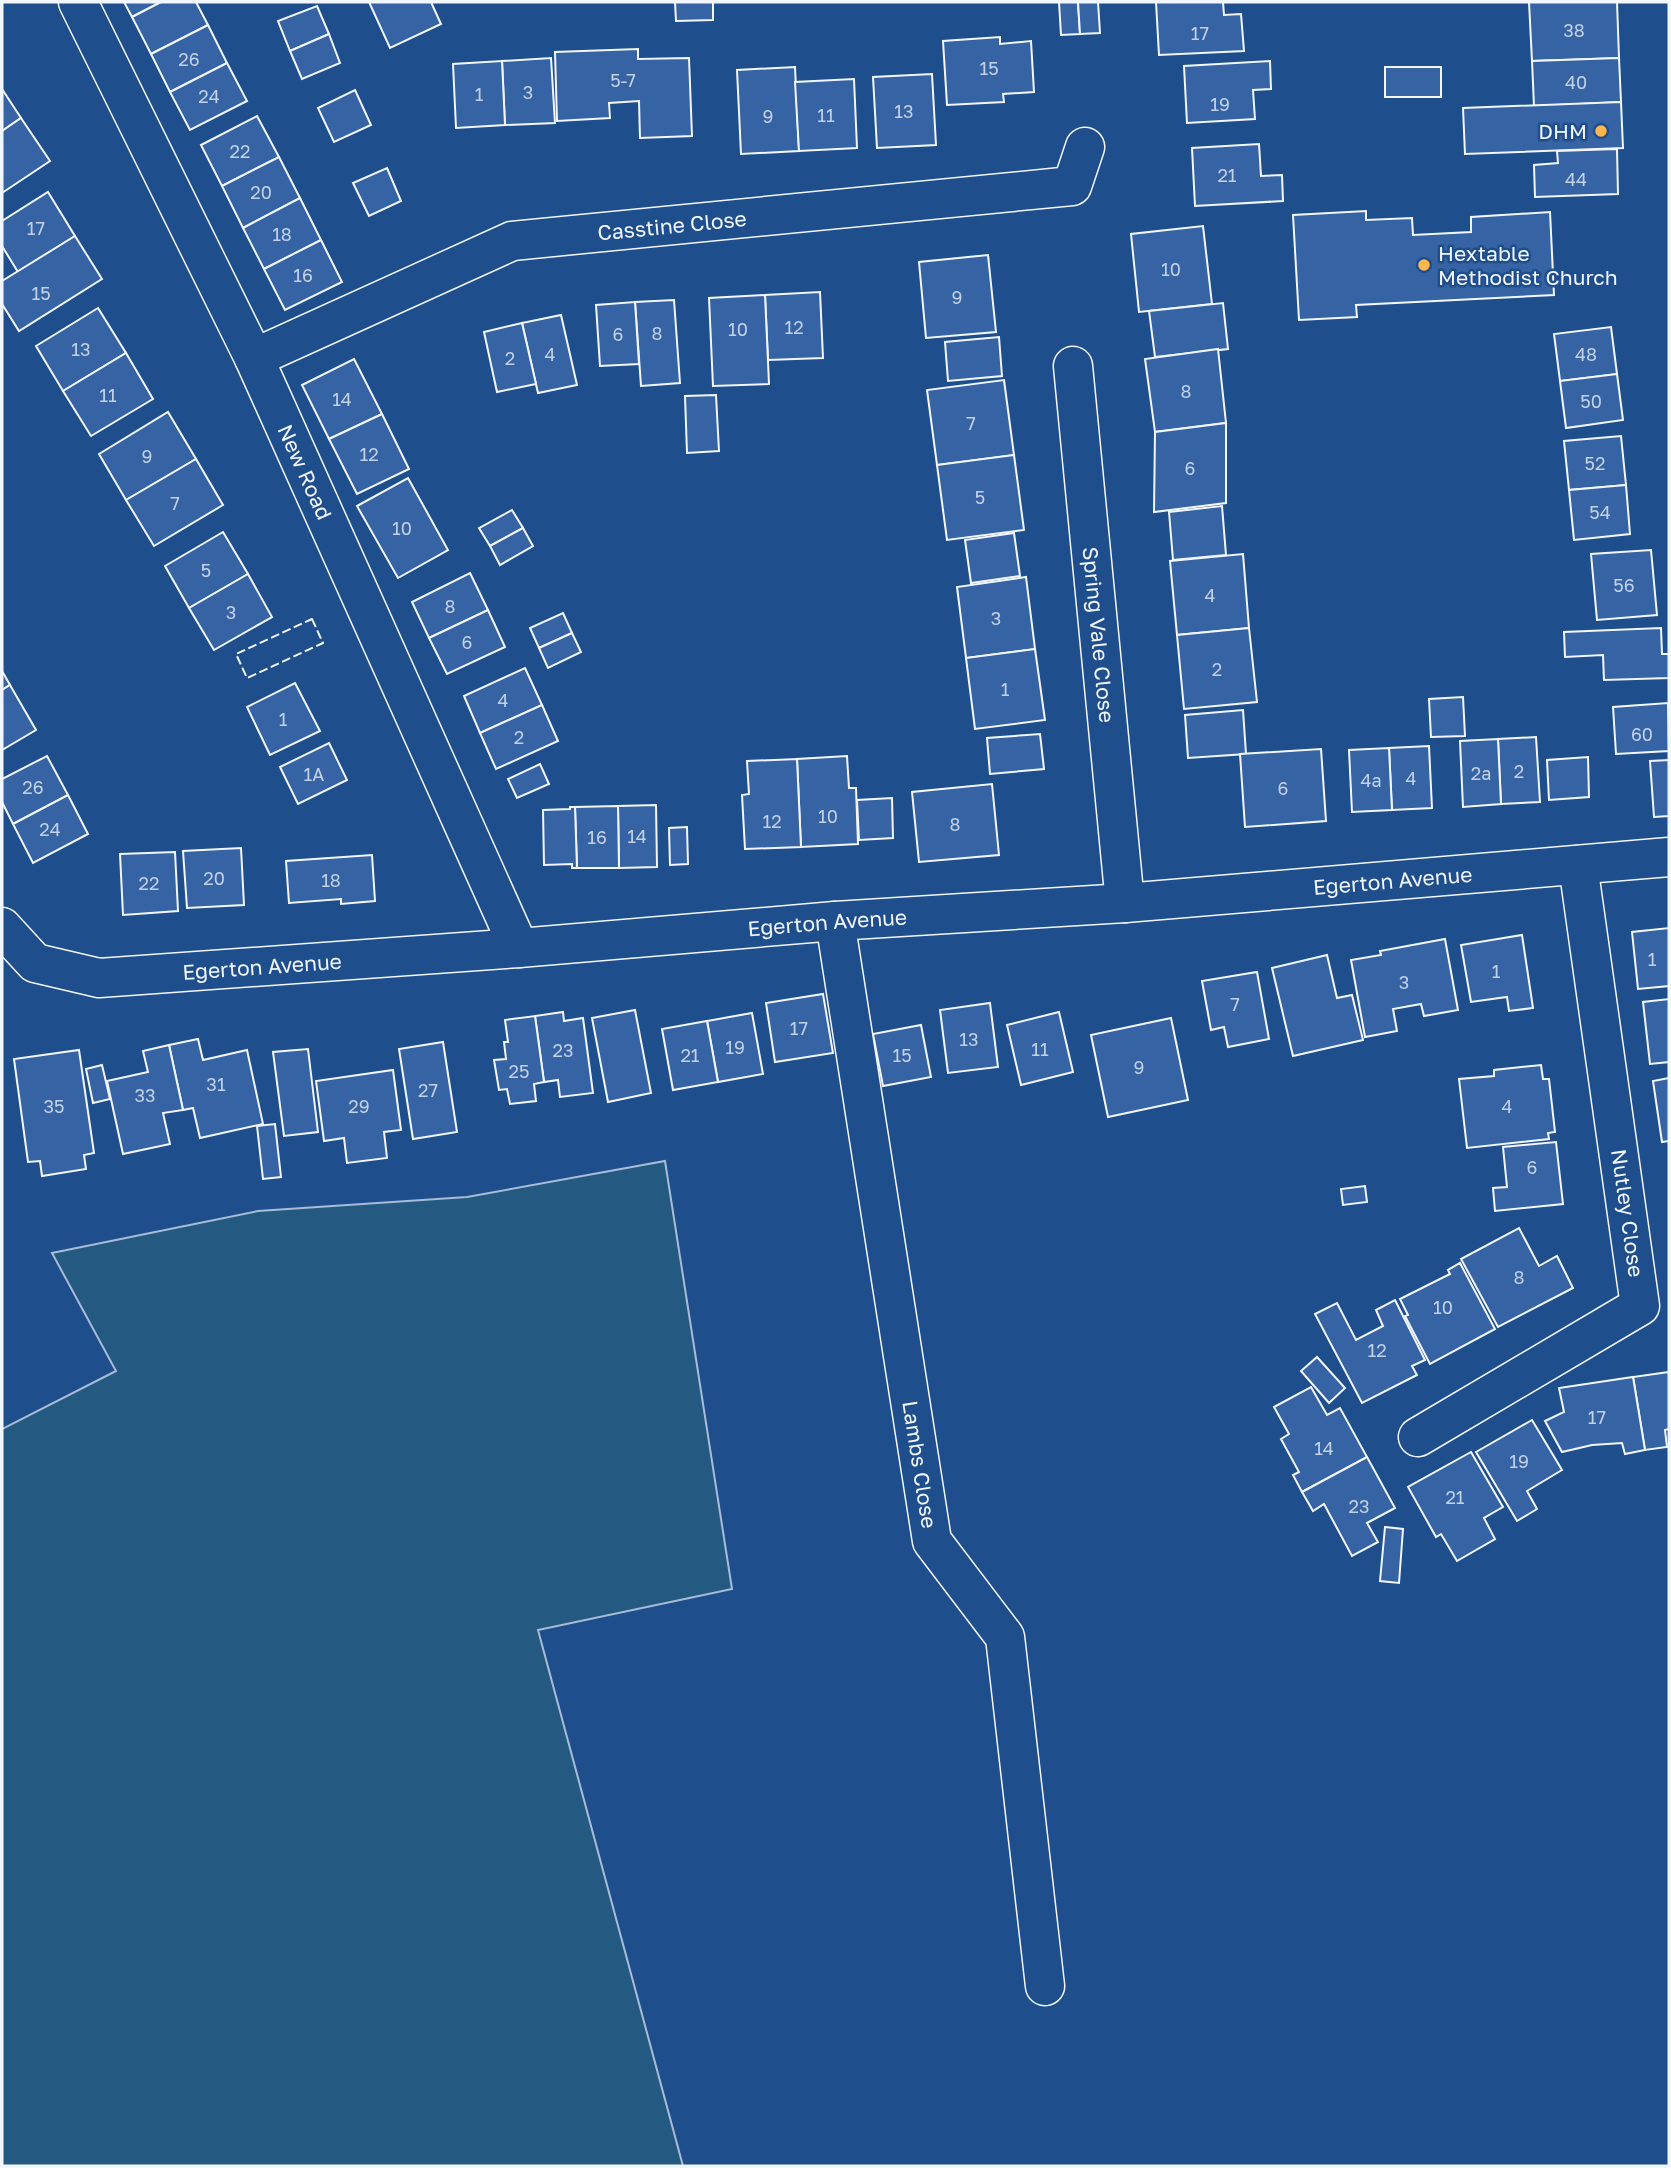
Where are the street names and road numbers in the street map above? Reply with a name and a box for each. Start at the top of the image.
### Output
street label: Casstine Close [596,205,748,246]
street label: New Road [272,420,338,524]
street label: Spring Vale Close [1078,546,1120,724]
street label: Egerton Avenue [1312,861,1473,900]
street label: Egerton Avenue [747,904,908,941]
street label: Egerton Avenue [181,948,343,985]
street label: Nutley Close [1606,1147,1650,1279]
street label: Lambs Close [897,1399,943,1530]

